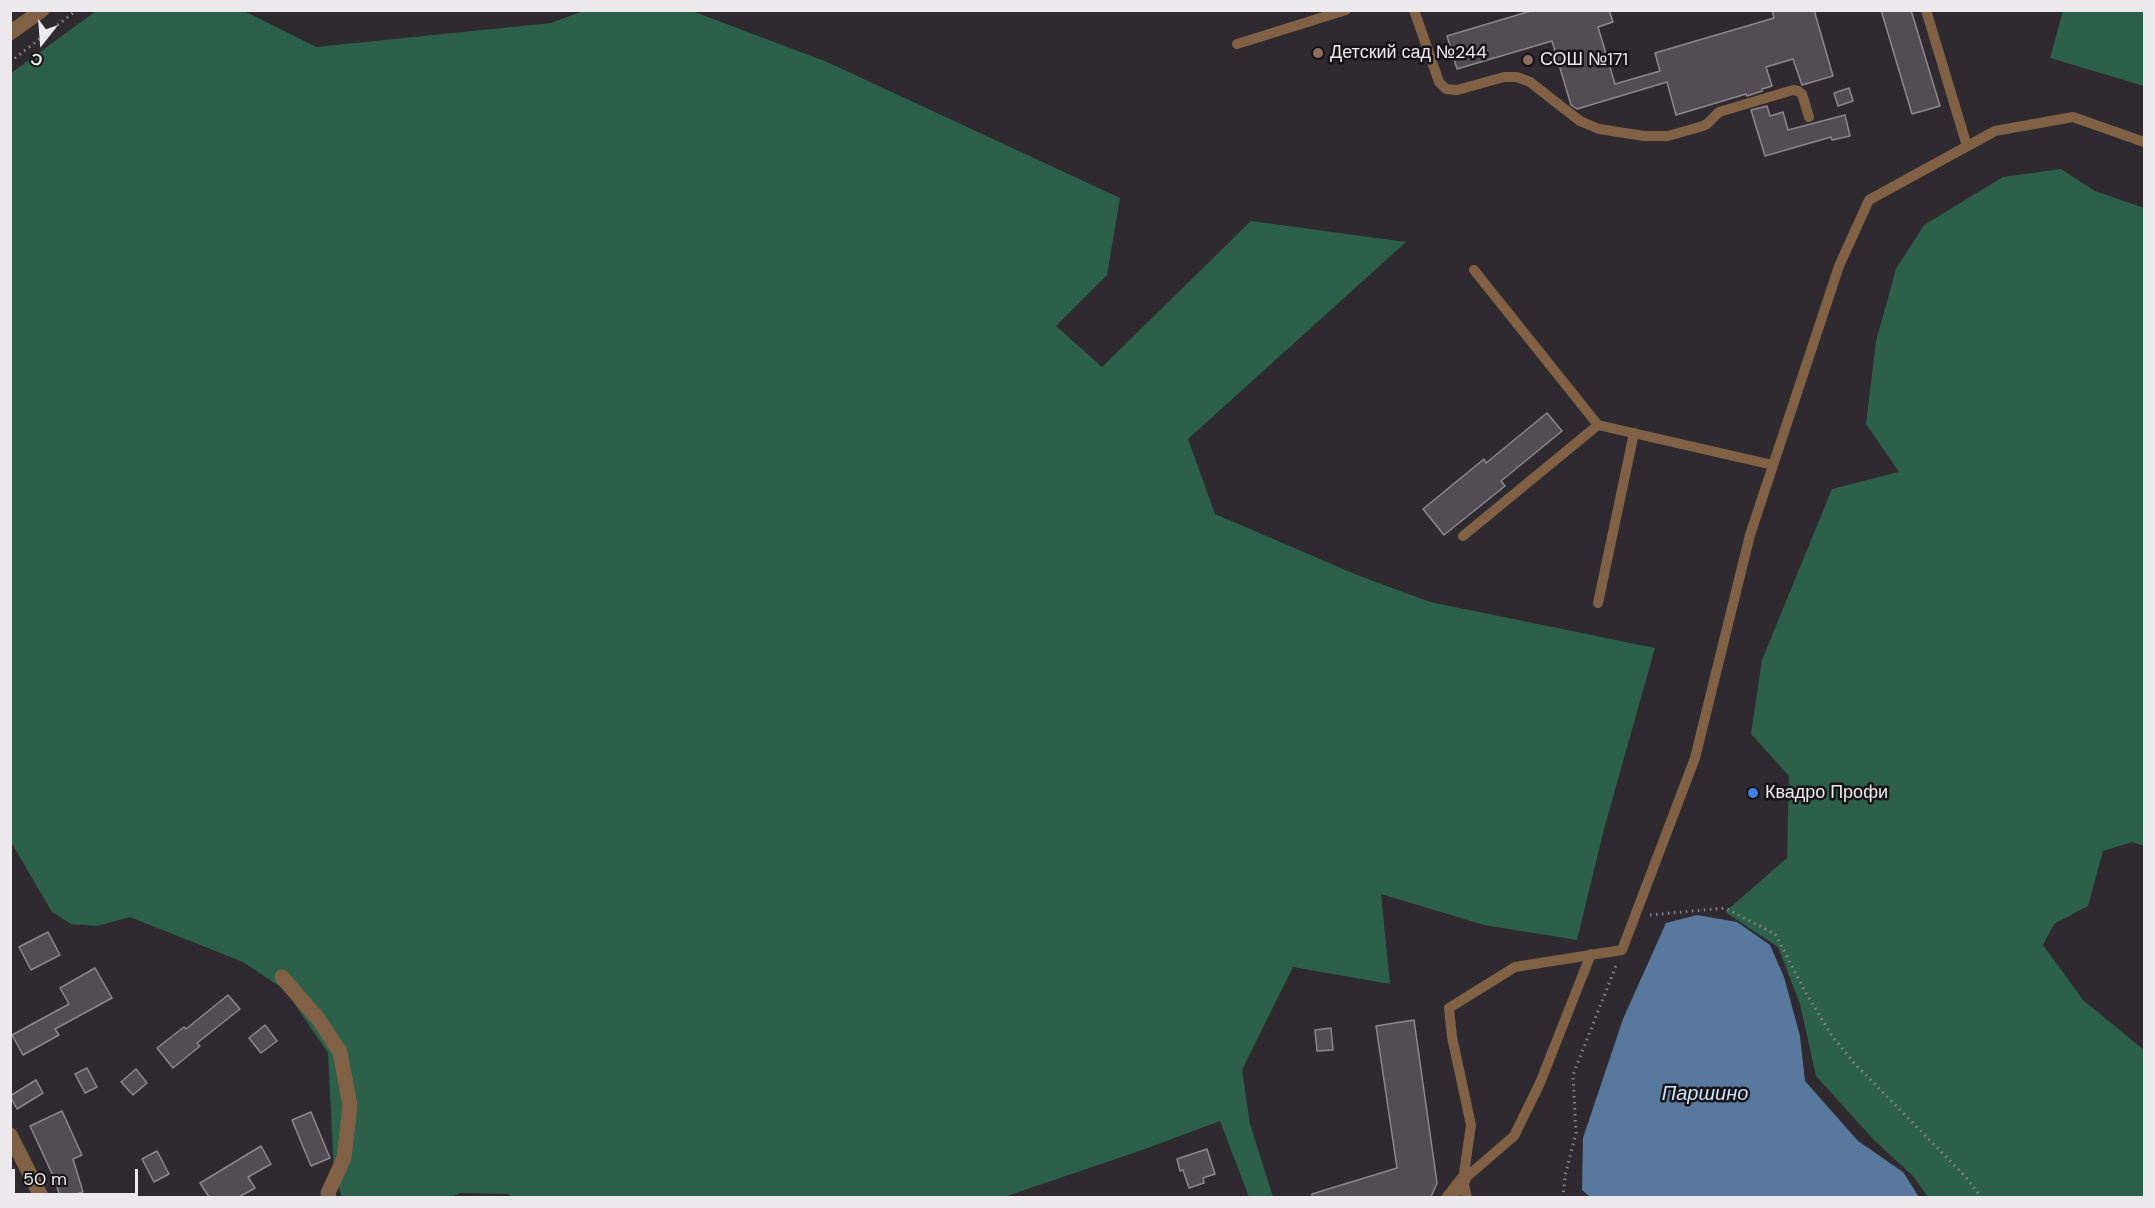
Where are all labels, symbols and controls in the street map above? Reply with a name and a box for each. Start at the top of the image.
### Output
north arrow [12,12,72,72]
place label: Детский сад №244 [1330,42,1487,64]
marker: Детский сад №244 [1311,46,1325,60]
text: С [28,48,45,71]
place label: СОШ №171 [1540,49,1628,71]
marker: СОШ №171 [1521,53,1535,67]
place label: Квадро Профи [1765,782,1888,804]
marker: Квадро Профи [1746,786,1760,800]
water label: Паршино [1662,1083,1748,1107]
scale bar [15,1157,141,1195]
text: 50 m [23,1167,67,1191]

